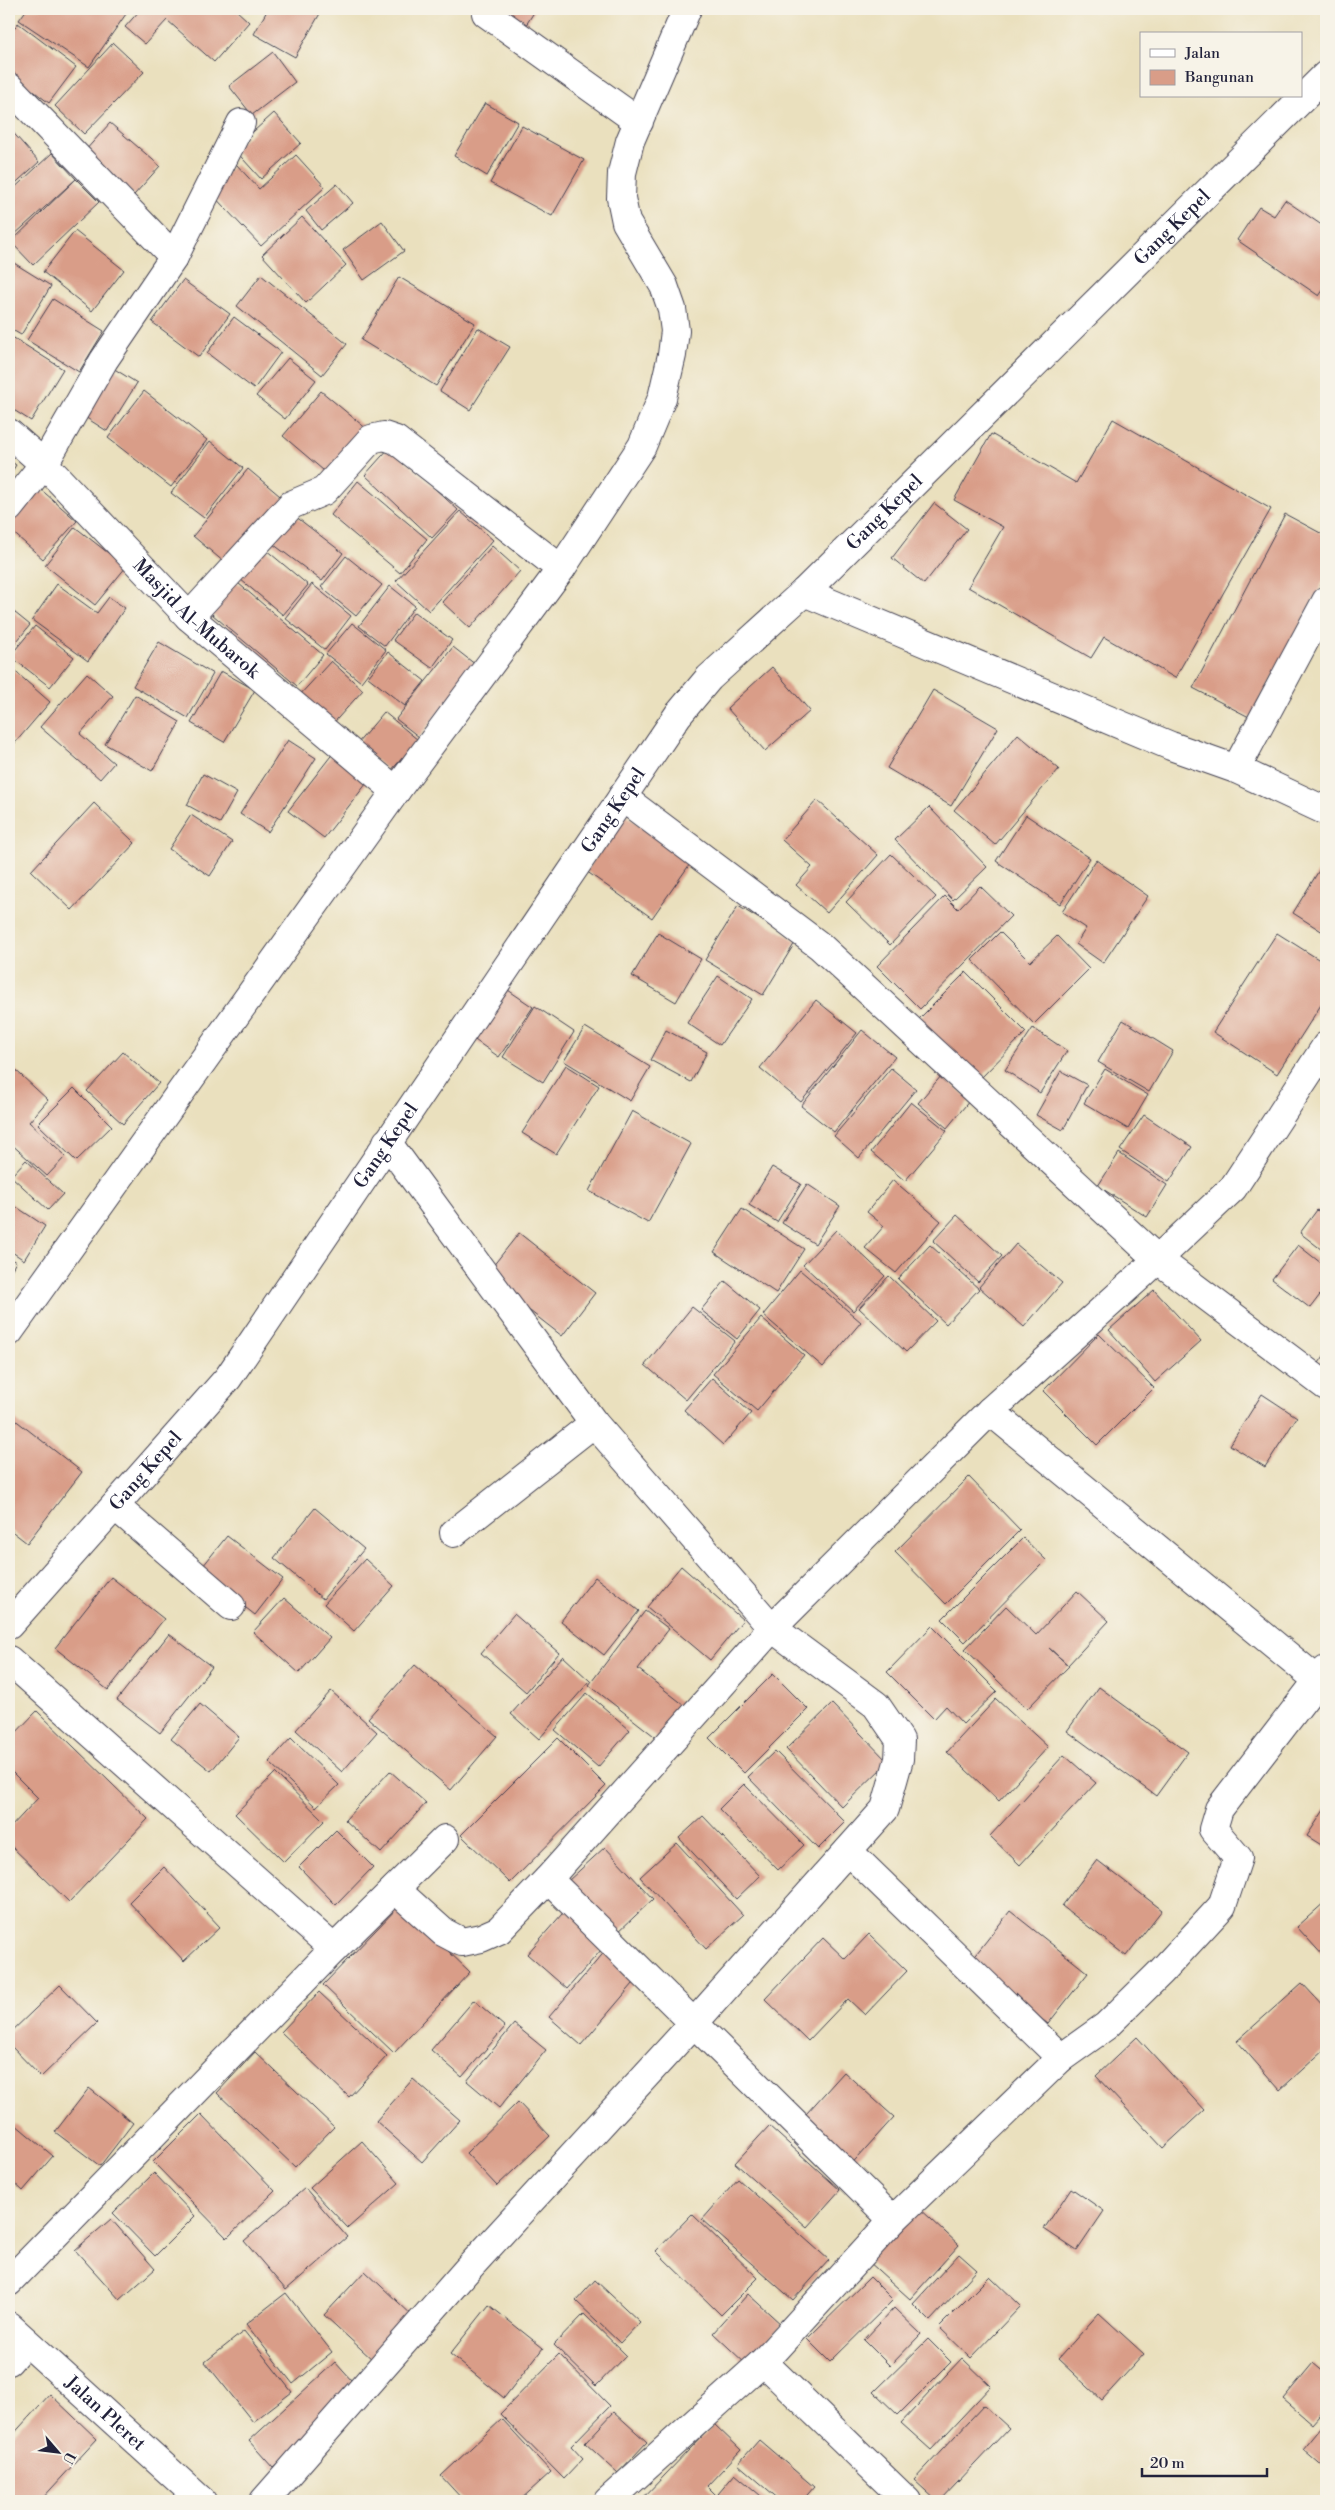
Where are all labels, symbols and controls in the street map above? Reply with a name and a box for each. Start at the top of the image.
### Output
legend [1140,32,1302,98]
text: Jalan [1184,44,1220,63]
text: Bangunan [1184,68,1254,87]
street label: Gang Kepel [1129,184,1216,270]
street label: Gang Kepel [841,469,928,555]
street label: Masjid Al-Mubarok [128,554,266,684]
street label: Gang Kepel [576,763,651,858]
street label: Gang Kepel [348,1098,424,1193]
street label: Gang Kepel [104,1426,188,1516]
street label: Jalan Pleret [59,2370,151,2456]
north arrow [32,2428,82,2478]
scale bar [1142,2445,1268,2477]
text: U [58,2449,79,2467]
text: 20 m [1150,2454,1185,2473]

